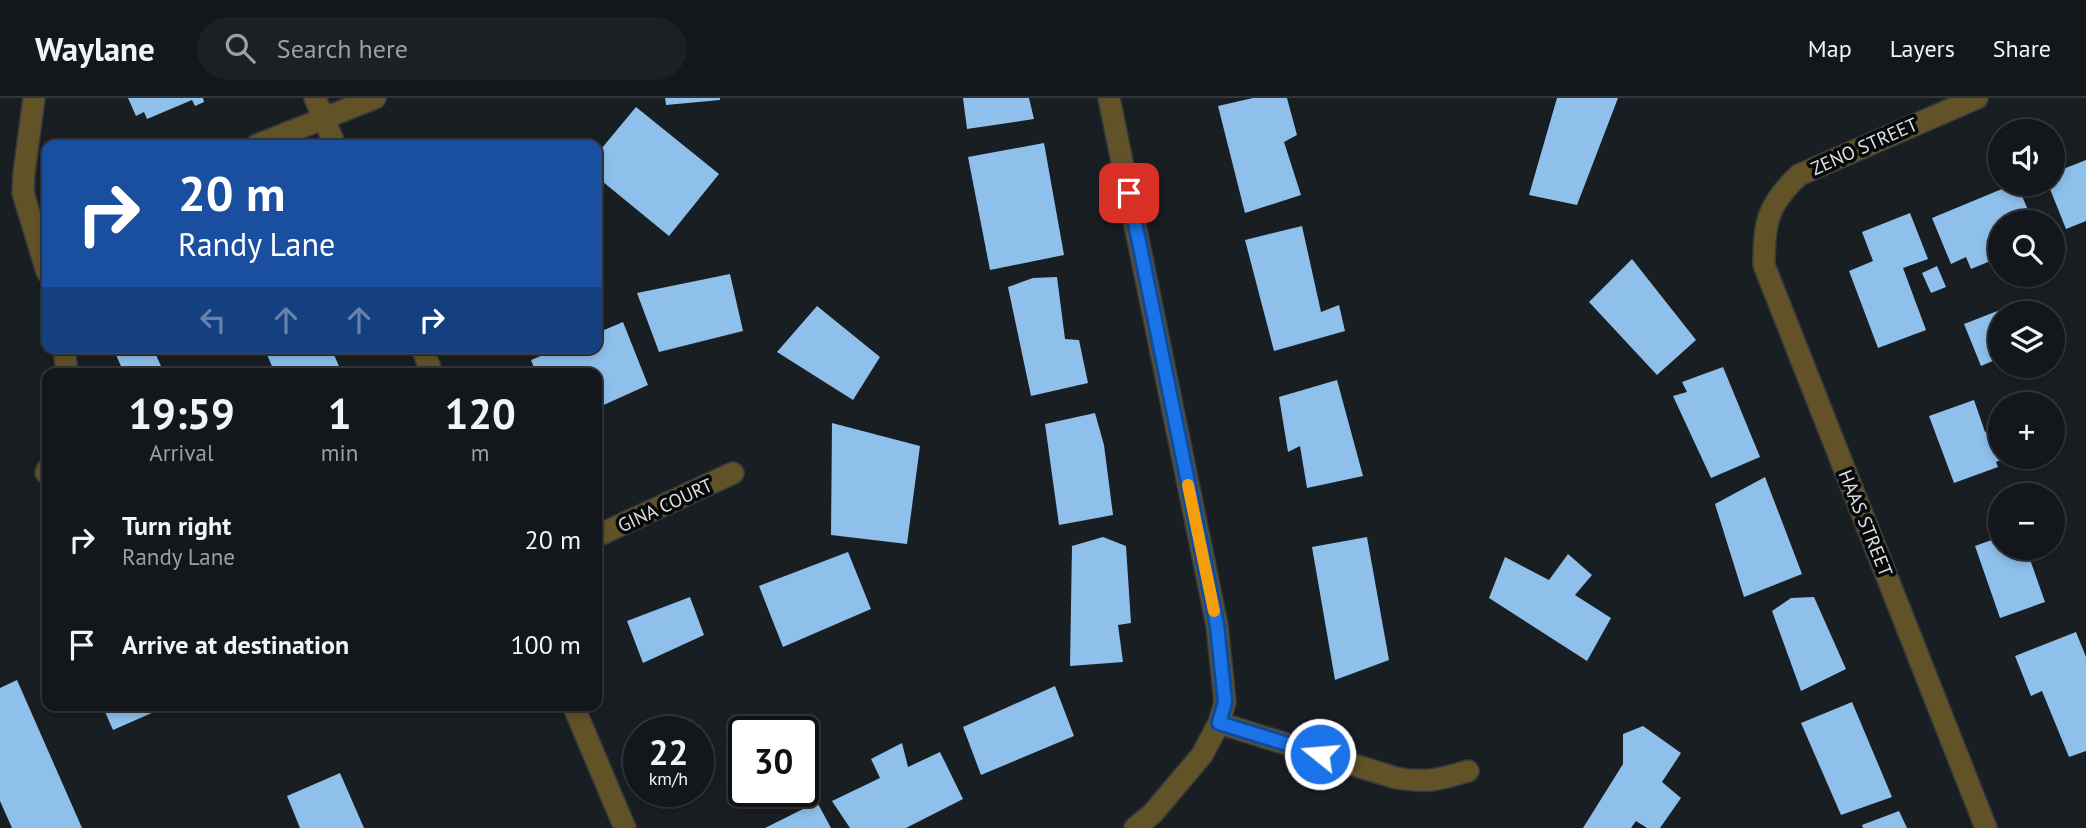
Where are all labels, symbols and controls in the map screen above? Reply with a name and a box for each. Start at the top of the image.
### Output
search box [197,17,687,80]
text: Waylane [35,27,155,70]
icon: search [221,29,259,67]
text: Search here [277,32,408,65]
text: Map [1808,33,1852,64]
text: Layers [1890,33,1955,64]
text: Share [1993,33,2051,64]
street label: ZENO STREET [1807,112,1921,180]
map controls [1988,119,2065,560]
button: sound [1988,119,2065,196]
text: 20 m [178,161,285,225]
pin [1099,163,1159,223]
icon: right [63,168,154,259]
icon: arrive [1110,174,1148,212]
button: search [1988,210,2065,287]
text: Randy Lane [178,223,335,265]
icon: left [194,301,232,339]
icon: ahead [267,301,305,339]
icon: ahead [340,301,378,339]
icon: right [413,301,451,339]
button: layers [1988,301,2065,378]
text: 19:59 [128,386,235,441]
text: 1 [328,386,351,441]
text: 120 [444,386,516,441]
button: + [1988,392,2065,469]
text: Arrival [149,438,214,467]
text: min [321,438,358,467]
text: m [471,438,489,467]
street label: HAAS STREET [1834,466,1898,580]
street label: GINA COURT [614,472,717,537]
button: − [1988,483,2065,560]
text: Turn right [122,509,231,542]
icon: right [63,521,101,559]
text: 20 m [525,523,581,556]
text: Randy Lane [122,542,235,571]
icon: arrive [63,626,101,664]
text: Arrive at destination [122,628,349,661]
text: 100 m [510,628,581,661]
speed limit sign: 30 [728,716,819,807]
position arrow [1283,717,1357,791]
text: 22 [649,729,688,775]
text: km/h [649,767,688,790]

